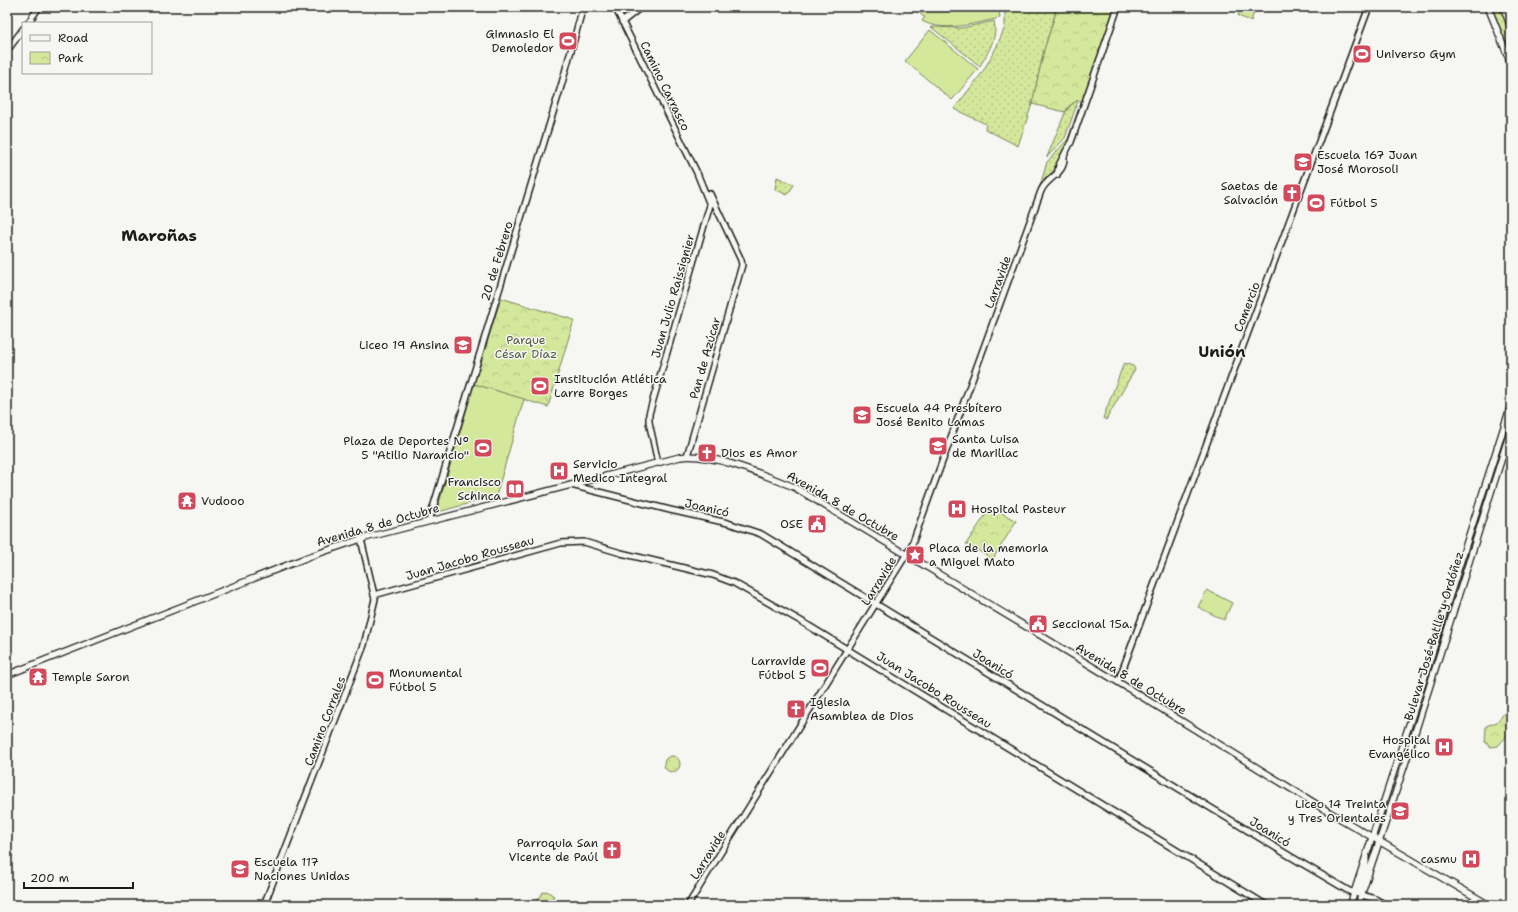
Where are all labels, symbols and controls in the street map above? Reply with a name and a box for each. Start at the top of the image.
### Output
legend [22,22,152,74]
place label: Gimnasio El Demoledor [485,26,554,56]
text: Road [58,30,89,46]
sports icon: Gimnasio El Demoledor [557,30,579,52]
street label: Camino Carrasco [636,39,694,133]
sports icon: Universo Gym [1351,43,1373,65]
place label: Universo Gym [1376,46,1456,62]
text: Park [58,50,84,66]
place label: Escuela 167 Juan José Morosoli [1317,147,1417,177]
school or university icon: Escuela 167 Juan José Morosoli [1292,151,1314,173]
place label: Saetas de Salvación [1221,178,1278,208]
church icon: Saetas de Salvación [1281,182,1303,204]
sports icon: Fútbol 5 [1305,192,1327,214]
place label: Fútbol 5 [1330,195,1378,211]
street label: 20 de Febrero [477,219,517,303]
district label: Maroñas [121,225,197,246]
street label: Juan Julio Raissignier [648,232,698,360]
street label: Larravide [981,253,1015,311]
street label: Comercio [1230,280,1264,334]
street label: Pan de Azúcar [686,315,724,401]
park label: Parque César Díaz [495,332,557,362]
school or university icon: Liceo 19 Ansina [452,334,474,356]
place label: Liceo 19 Ansina [359,337,450,353]
district label: Unión [1198,341,1246,362]
place label: Institución Atlética Larre Borges [554,371,667,401]
sports icon: Institución Atlética Larre Borges [529,375,551,397]
place label: Escuela 44 Presbítero José Benito Lamas [876,400,1002,430]
school or university icon: Escuela 44 Presbítero José Benito Lamas [851,404,873,426]
place label: Santa Luisa de Marillac [952,431,1020,461]
place label: Plaza de Deportes Nº 5 "Atilio Narancio" [343,433,469,463]
school or university icon: Santa Luisa de Marillac [927,435,949,457]
sports icon: Plaza de Deportes Nº 5 "Atilio Narancio" [472,437,494,459]
church icon: Dios es Amor [696,442,718,464]
place label: Dios es Amor [721,445,798,461]
place label: Servicio Medico Integral [573,456,668,486]
hospital icon: Servicio Medico Integral [548,460,570,482]
street label: Avenida 8 de Octubre [784,467,902,545]
place label: Francisco Schinca [448,474,502,504]
library icon: Francisco Schinca [504,478,526,500]
temple icon: Vudooo [176,490,198,512]
place label: Vudooo [201,493,245,509]
street label: Joanicó [683,495,731,521]
hospital icon: Hospital Pasteur [946,498,968,520]
street label: Avenida 8 de Octubre [315,500,441,550]
place label: Hospital Pasteur [971,501,1066,517]
public building icon: OSE [806,513,828,535]
place label: OSE [780,516,803,532]
street label: Juan Jacobo Rousseau [404,532,536,584]
place label: Placa de la memoria a Miguel Mato [929,540,1049,570]
place icon: Placa de la memoria a Miguel Mato [904,544,926,566]
street label: Bulevar José Batlle y Ordóñez [1401,549,1467,723]
street label: Larravide [858,553,900,609]
public building icon: Seccional 15a. [1027,613,1049,635]
place label: Seccional 15a. [1052,616,1132,632]
street label: Avenida 8 de Octubre [1072,639,1190,719]
street label: Joanicó [970,645,1016,683]
street label: Juan Jacobo Rousseau [873,648,995,732]
place label: Larravide Fútbol 5 [751,653,806,683]
sports icon: Larravide Fútbol 5 [809,657,831,679]
place label: Monumental Fútbol 5 [389,665,462,695]
temple icon: Temple Saron [27,666,49,688]
place label: Temple Saron [52,669,130,685]
sports icon: Monumental Fútbol 5 [364,669,386,691]
street label: Camino Corrales [301,674,349,768]
place label: Iglesia Asamblea de Dios [810,694,914,724]
church icon: Iglesia Asamblea de Dios [785,698,807,720]
place label: Hospital Evangélico [1368,732,1430,762]
hospital icon: Hospital Evangélico [1433,736,1455,758]
place label: Liceo 14 Treinta y Tres Orientales [1288,796,1387,826]
school or university icon: Liceo 14 Treinta y Tres Orientales [1389,800,1411,822]
street label: Joanicó [1247,813,1293,851]
street label: Larravide [687,827,729,883]
place label: Parroquia San Vicente de Paúl [508,835,598,865]
church icon: Parroquia San Vicente de Paúl [601,839,623,861]
hospital icon: casmu [1460,848,1482,870]
place label: casmu [1421,851,1457,867]
place label: Escuela 117 Naciones Unidas [254,854,350,884]
school or university icon: Escuela 117 Naciones Unidas [229,858,251,880]
scale bar [24,864,133,890]
text: 200 m [30,870,69,886]

